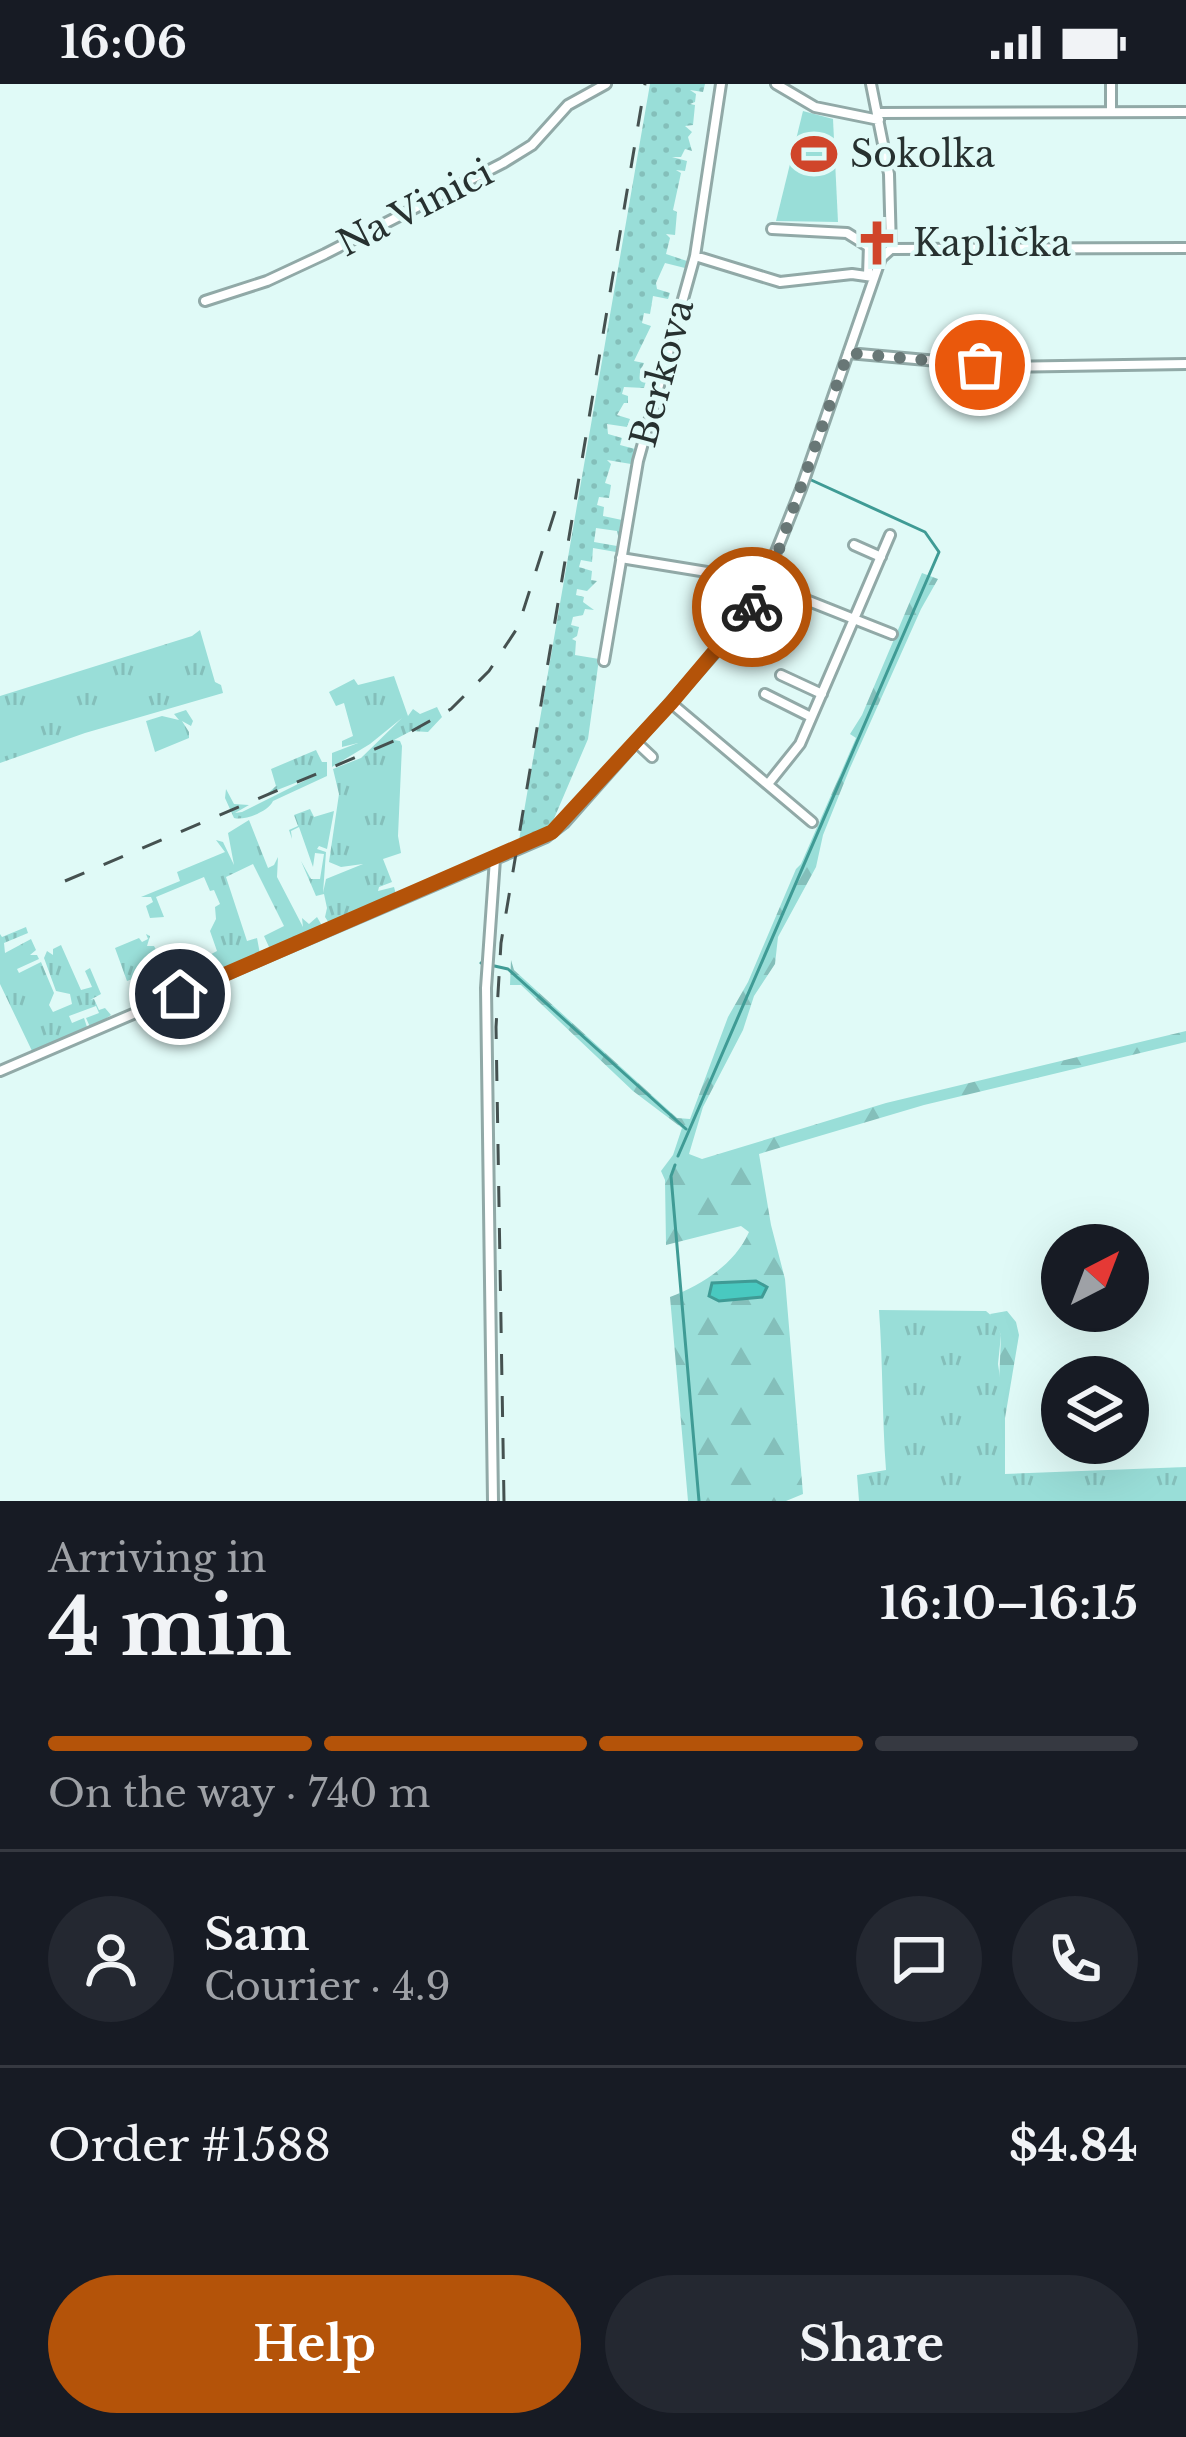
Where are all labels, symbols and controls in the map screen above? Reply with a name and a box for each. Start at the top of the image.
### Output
text: 16:06 [60,14,187,70]
sports icon: Sokolka [789,129,839,179]
place label: Sokolka [850,132,995,177]
street label: Na Vinici [330,150,500,266]
church icon: Kaplička [852,218,902,268]
place label: Kaplička [913,221,1071,266]
street label: Berkova [621,294,703,452]
pin [929,314,1031,416]
icon: bag [947,332,1013,398]
courier [692,547,812,667]
icon: bike [719,574,785,640]
pin [129,943,231,1045]
icon: home [147,961,213,1027]
north arrow [1041,1224,1149,1332]
map controls [1041,1224,1149,1464]
button: layers [1041,1356,1149,1464]
text: Arriving in [48,1534,267,1583]
text: 16:10–16:15 [880,1575,1138,1631]
text: 4 min [48,1579,292,1676]
text: On the way · 740 m [48,1769,430,1818]
button: person [48,1896,174,2022]
button: chat [856,1896,982,2022]
button: phone [1012,1896,1138,2022]
text: Sam [204,1906,309,1962]
text: Courier · 4.9 [204,1962,450,2011]
text: Order #1588 [48,2117,331,2173]
text: $4.84 [1009,2117,1138,2173]
button: Help [48,2275,581,2413]
button: Share [605,2275,1138,2413]

